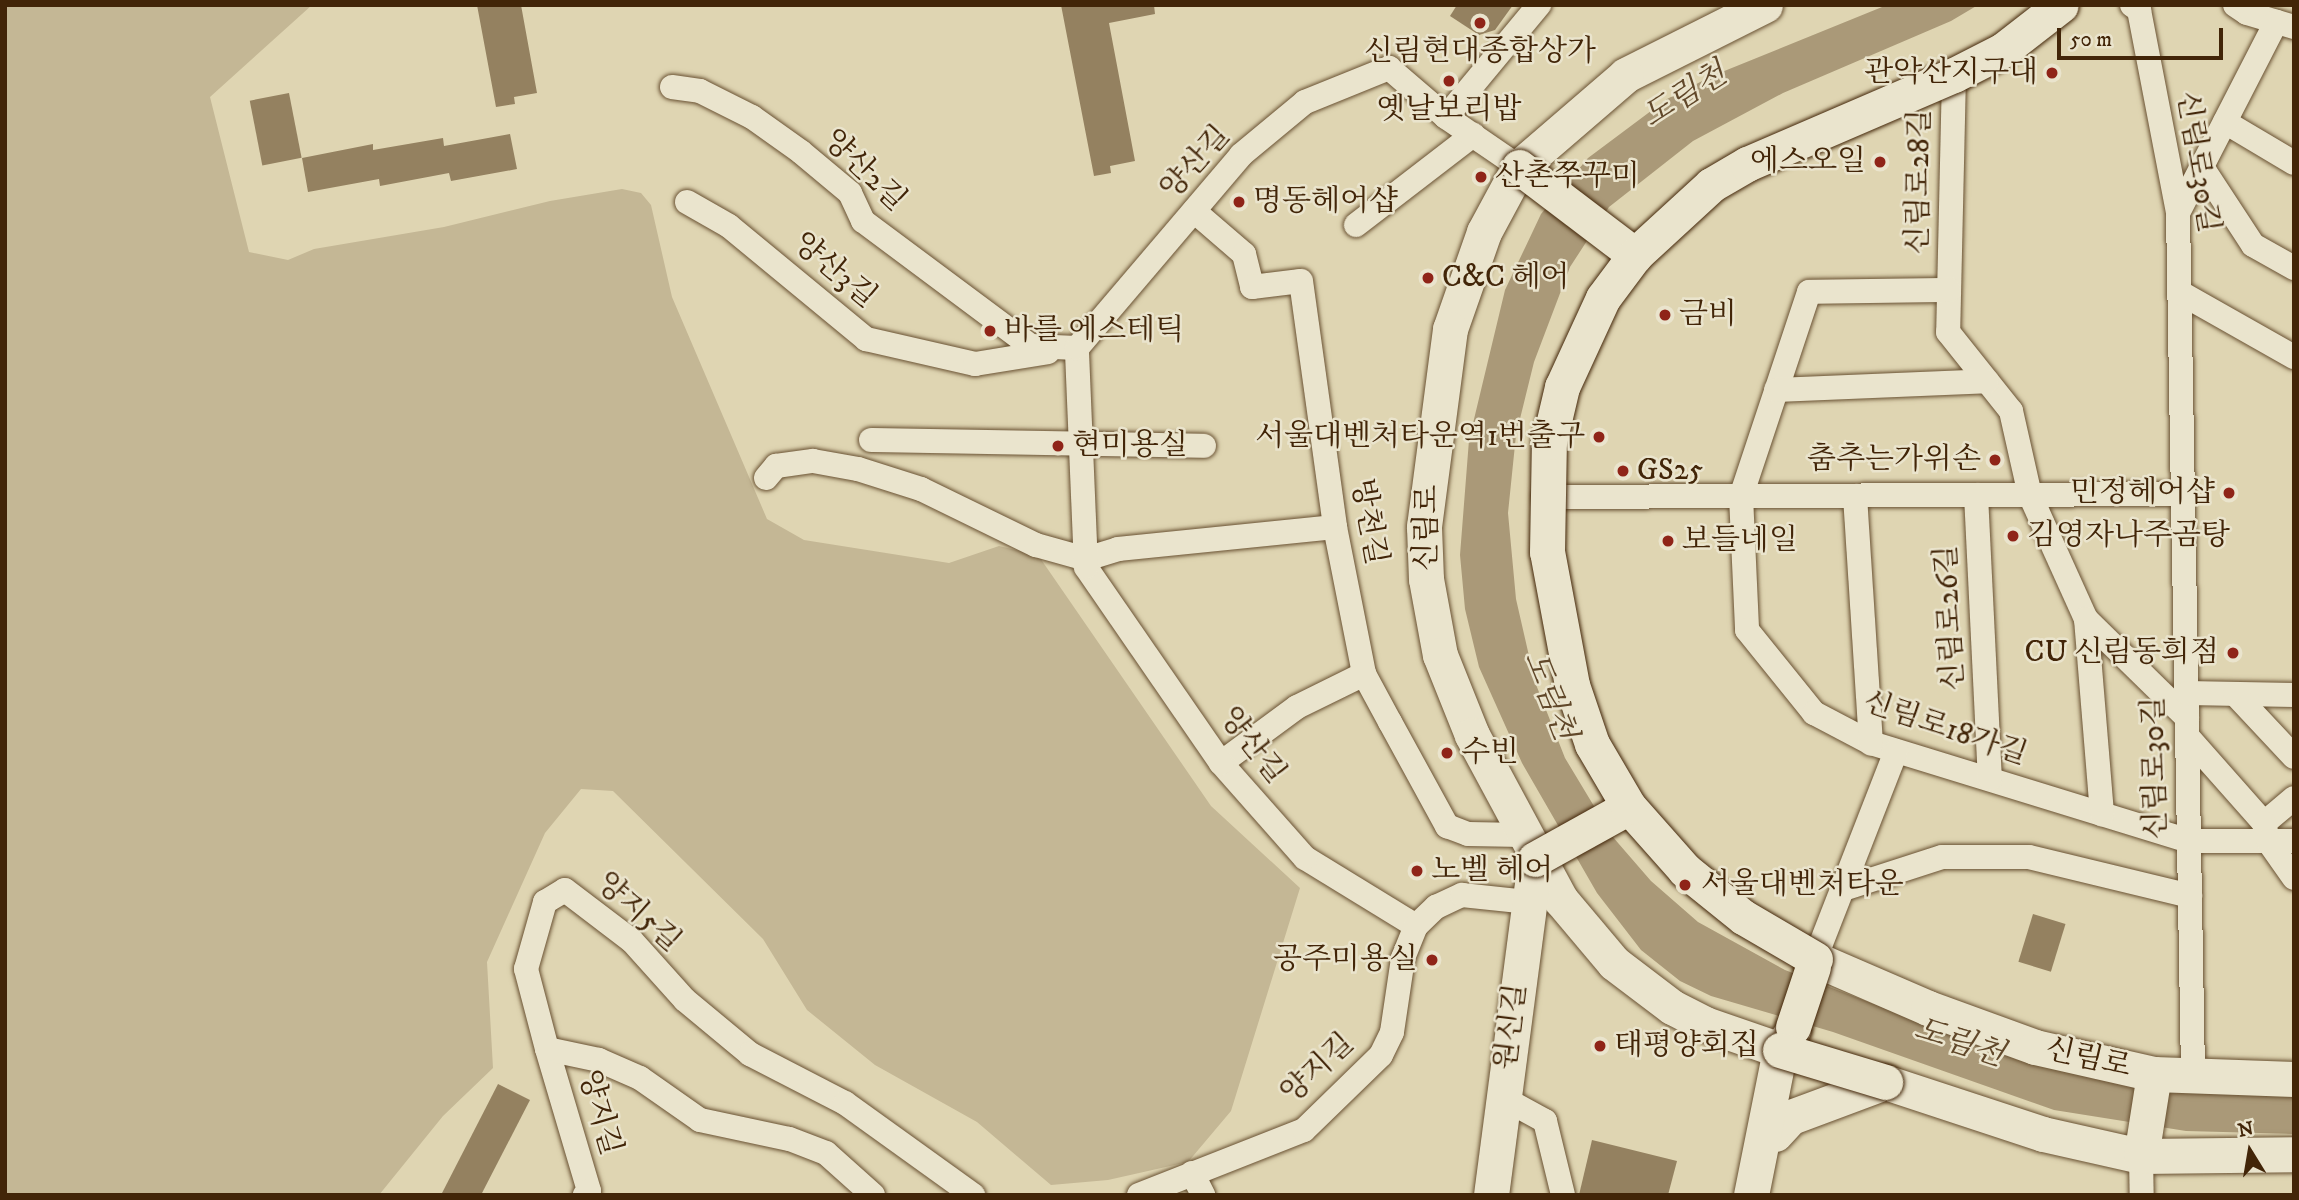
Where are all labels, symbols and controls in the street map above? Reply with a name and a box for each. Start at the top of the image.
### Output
scale bar [2061,14,2227,58]
marker: 신림현대종합상가 [1472,15,1488,31]
text: 50 m [2070,27,2112,53]
place label: 신림현대종합상가 [1364,34,1596,70]
water label: 도림천 [1636,55,1734,137]
place label: 관악산지구대 [1864,55,2038,91]
marker: 관악산지구대 [2044,65,2060,81]
marker: 옛날보리밥 [1441,73,1457,89]
street label: 신림로30길 [2168,88,2226,236]
place label: 옛날보리밥 [1377,92,1521,128]
street label: 신림로28길 [1901,109,1939,255]
street label: 양산길 [1154,119,1238,207]
street label: 양산2길 [815,123,913,219]
place label: 에스오일 [1750,144,1866,180]
marker: 에스오일 [1872,154,1888,170]
place label: 산촌쭈꾸미 [1495,159,1640,195]
marker: 산촌쭈꾸미 [1473,169,1489,185]
place label: 명동헤어샵 [1253,184,1398,220]
marker: 명동헤어샵 [1231,194,1247,210]
street label: 양산3길 [785,226,883,316]
place label: C&C 헤어 [1442,260,1569,296]
marker: C&C 헤어 [1420,270,1436,286]
place label: 금비 [1679,297,1737,333]
marker: 금비 [1657,307,1673,323]
place label: 바를 에스테틱 [1004,313,1184,349]
marker: 바를 에스테틱 [982,323,998,339]
place label: 서울대벤처타운역1번출구 [1255,419,1585,455]
place label: 현미용실 [1072,428,1188,464]
marker: 서울대벤처타운역1번출구 [1591,429,1607,445]
marker: 현미용실 [1050,438,1066,454]
place label: 춤추는가위손 [1807,442,1981,478]
marker: 춤추는가위손 [1987,452,2003,468]
place label: GS25 [1637,453,1703,489]
marker: GS25 [1615,463,1631,479]
place label: 민정헤어샵 [2070,475,2215,511]
street label: 방천길 [1343,476,1393,568]
street label: 신림로 [1409,484,1447,572]
marker: 민정헤어샵 [2221,485,2237,501]
place label: 김영자나주곰탕 [2027,518,2230,554]
place label: 보들네일 [1682,523,1798,559]
marker: 김영자나주곰탕 [2005,528,2021,544]
marker: 보들네일 [1660,533,1676,549]
street label: 신림로26길 [1929,544,1973,692]
place label: CU 신림동희점 [2025,635,2219,671]
marker: CU 신림동희점 [2225,645,2241,661]
water label: 도림천 [1514,646,1584,746]
street label: 신림로18가길 [1858,684,2032,774]
street label: 신림로30길 [2137,696,2175,840]
street label: 양산길 [1211,701,1293,791]
place label: 수빈 [1461,735,1519,771]
marker: 수빈 [1439,745,1455,761]
place label: 노벨 헤어 [1431,853,1553,889]
marker: 노벨 헤어 [1409,863,1425,879]
street label: 양지5길 [588,866,688,960]
place label: 서울대벤처타운 [1701,867,1904,903]
marker: 서울대벤처타운 [1675,875,1695,895]
place label: 공주미용실 [1273,942,1418,978]
marker: 공주미용실 [1424,952,1440,968]
street label: 원신길 [1489,982,1535,1072]
water label: 도림천 [1909,1010,2009,1076]
street label: 양지길 [1274,1026,1362,1112]
place label: 태평양회집 [1614,1028,1759,1064]
street label: 신림로 [2042,1032,2134,1086]
marker: 태평양회집 [1592,1038,1608,1054]
street label: 양지길 [570,1066,628,1160]
north arrow [2215,1116,2285,1186]
text: N [2236,1117,2256,1143]

